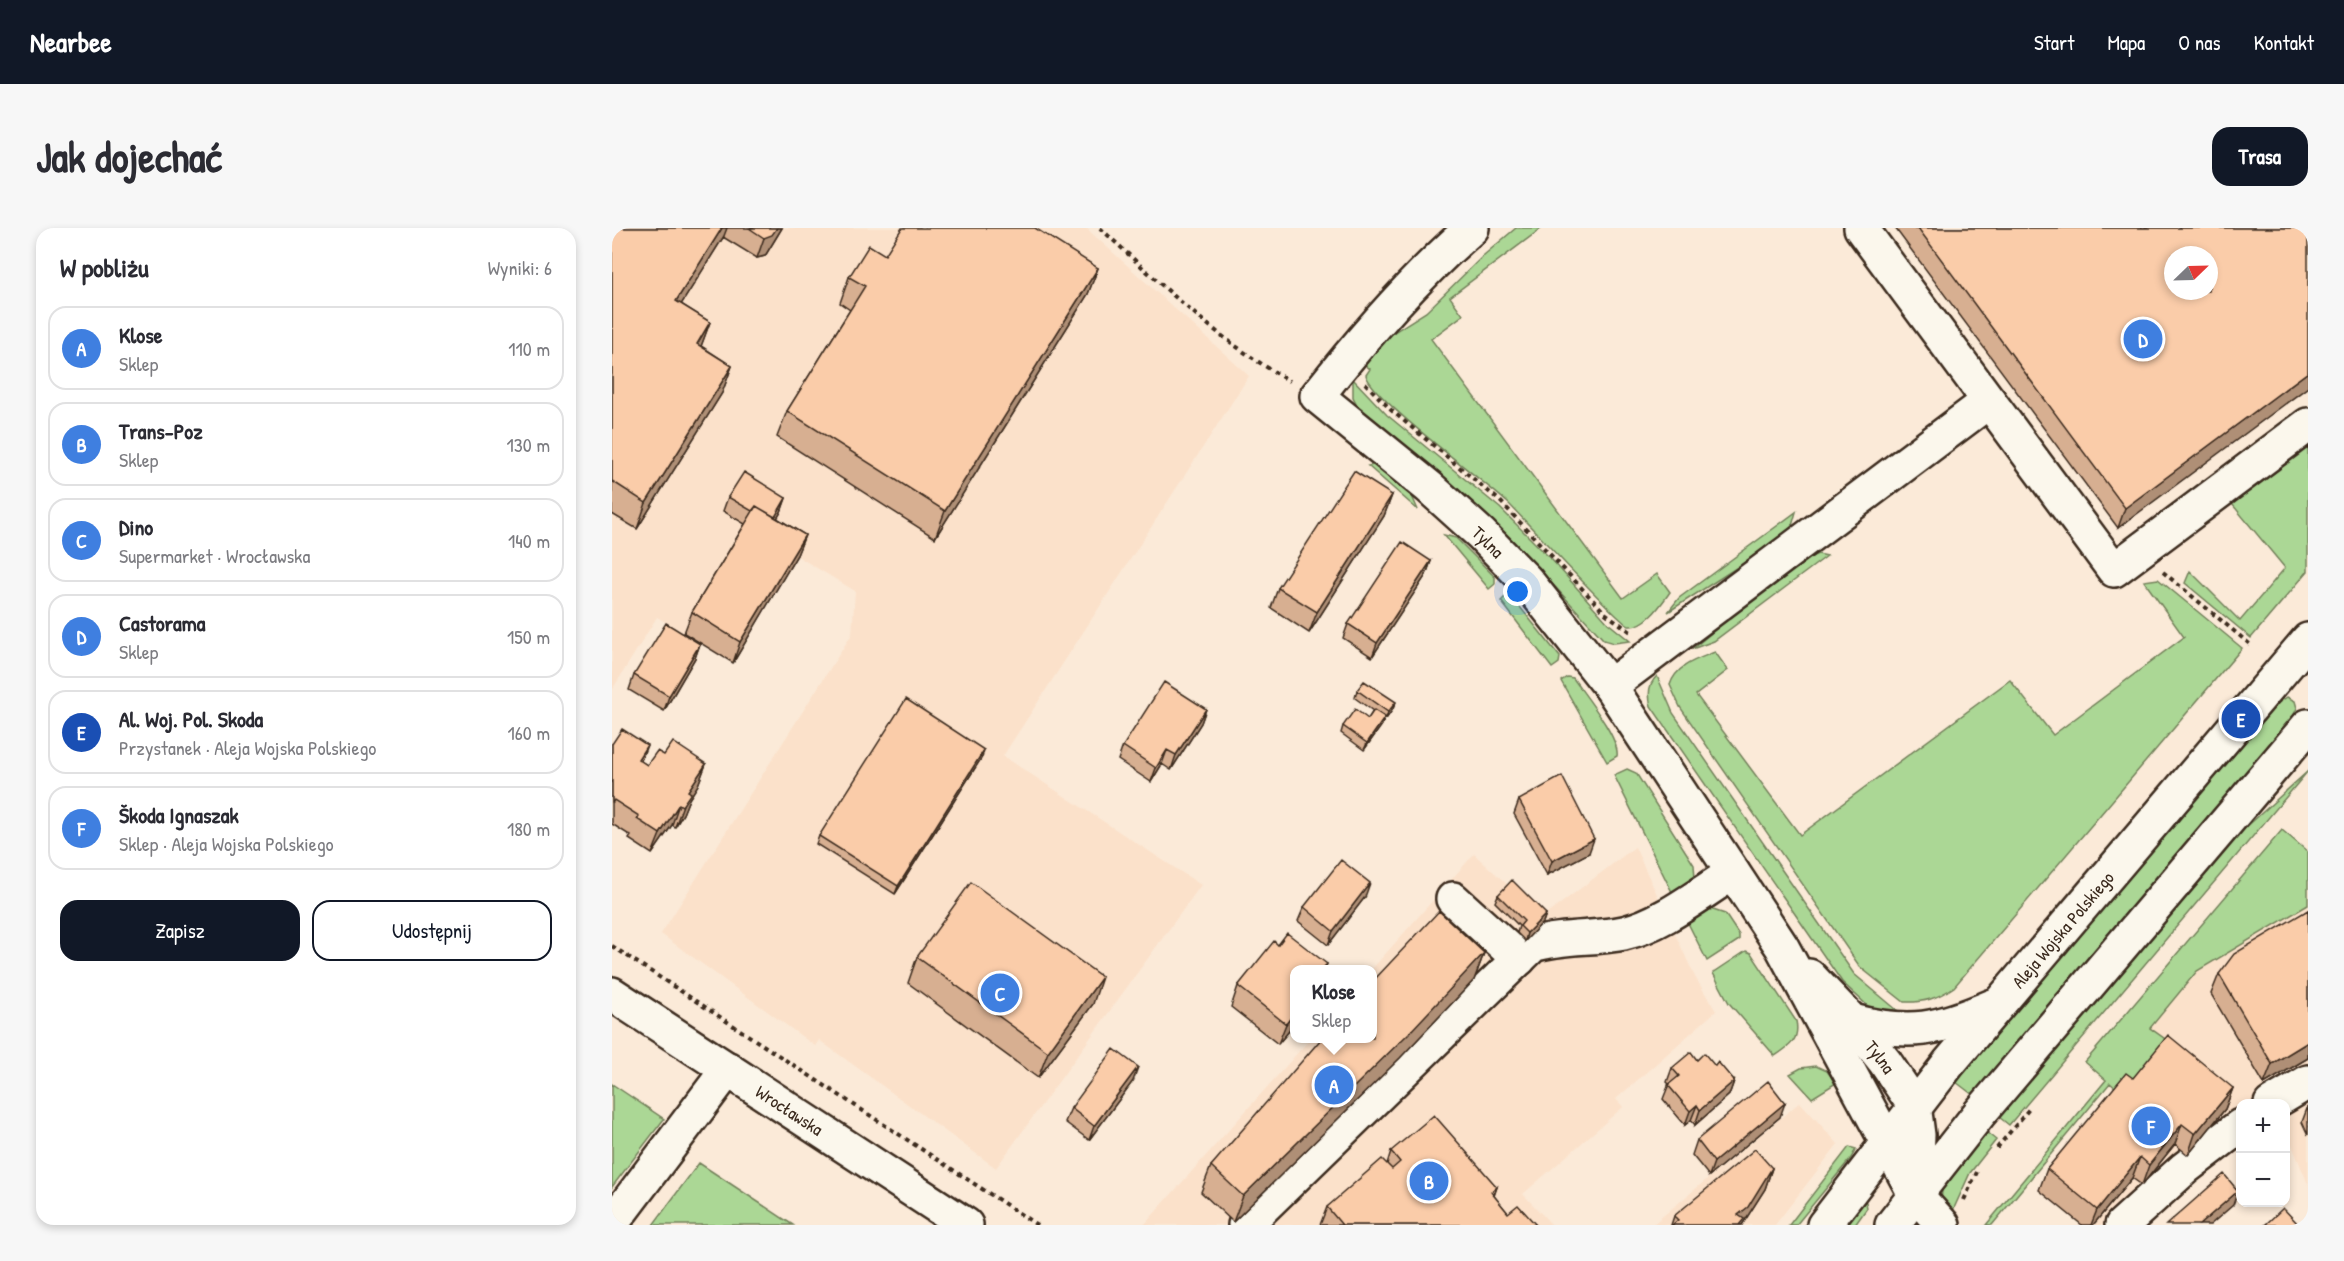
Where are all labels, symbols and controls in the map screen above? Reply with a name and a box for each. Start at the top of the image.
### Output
text: Nearbee [30,23,112,61]
text: Start [2034,28,2074,57]
text: Mapa [2107,28,2145,57]
text: O nas [2178,28,2221,57]
text: Kontakt [2254,28,2314,57]
button: Trasa [2212,127,2308,186]
text: Jak dojechać [36,128,222,185]
north arrow [2164,246,2218,300]
text: W pobliżu [60,250,149,285]
text: Wyniki: 6 [488,254,552,281]
pin: D [2124,316,2162,362]
text: Klose [119,320,162,350]
text: A [77,335,86,362]
text: 110 m [508,335,550,362]
text: Sklep [119,350,158,377]
text: Trans-Poz [119,416,203,446]
text: B [76,431,87,458]
text: 130 m [507,431,550,458]
text: Sklep [119,446,158,473]
text: Dino [119,512,153,542]
street label: Tylna [1467,520,1510,563]
text: C [76,527,87,554]
text: 140 m [508,527,550,554]
text: Supermarket · Wrocławska [119,542,310,569]
your location [1503,577,1532,606]
text: Castorama [119,608,205,638]
text: D [77,623,86,650]
text: 150 m [507,623,550,650]
text: Sklep [119,638,158,665]
pin: E [2222,696,2260,742]
text: Al. Woj. Pol. Skoda [119,704,263,734]
text: E [77,719,86,746]
text: 160 m [508,719,550,746]
text: Przystanek · Aleja Wojska Polskiego [119,734,376,761]
text: Škoda Ignaszak [119,800,239,830]
text: F [78,815,85,842]
text: 180 m [507,815,550,842]
text: Sklep · Aleja Wojska Polskiego [119,830,334,857]
street label: Aleja Wojska Polskiego [2006,866,2119,993]
button: Zapisz [60,900,300,961]
button: Udostępnij [312,900,552,961]
popup [1290,965,1377,1043]
pin: C [980,970,1020,1016]
text: Klose [1312,976,1355,1006]
text: Sklep [1312,1006,1351,1033]
street label: Tylna [1860,1035,1902,1078]
pin: A [1314,1062,1354,1108]
street label: Wrocławska [751,1079,828,1141]
map controls [2236,1099,2290,1207]
button: + [2236,1099,2290,1153]
pin: F [2132,1104,2170,1148]
button: − [2236,1153,2290,1207]
pin: B [1410,1158,1448,1204]

